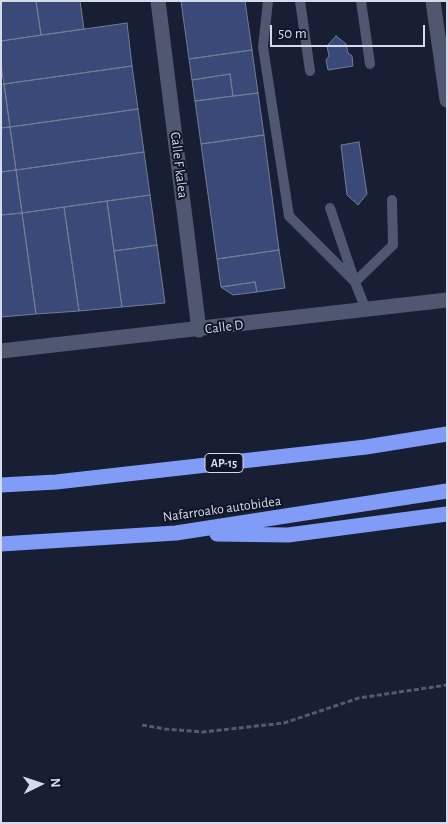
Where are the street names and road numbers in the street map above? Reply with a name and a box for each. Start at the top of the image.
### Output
street label: Calle F kalea [167,131,191,199]
street label: Calle D [204,316,244,338]
road number: AP-15 [205,453,243,472]
street label: Nafarroako autobidea [162,492,282,526]

